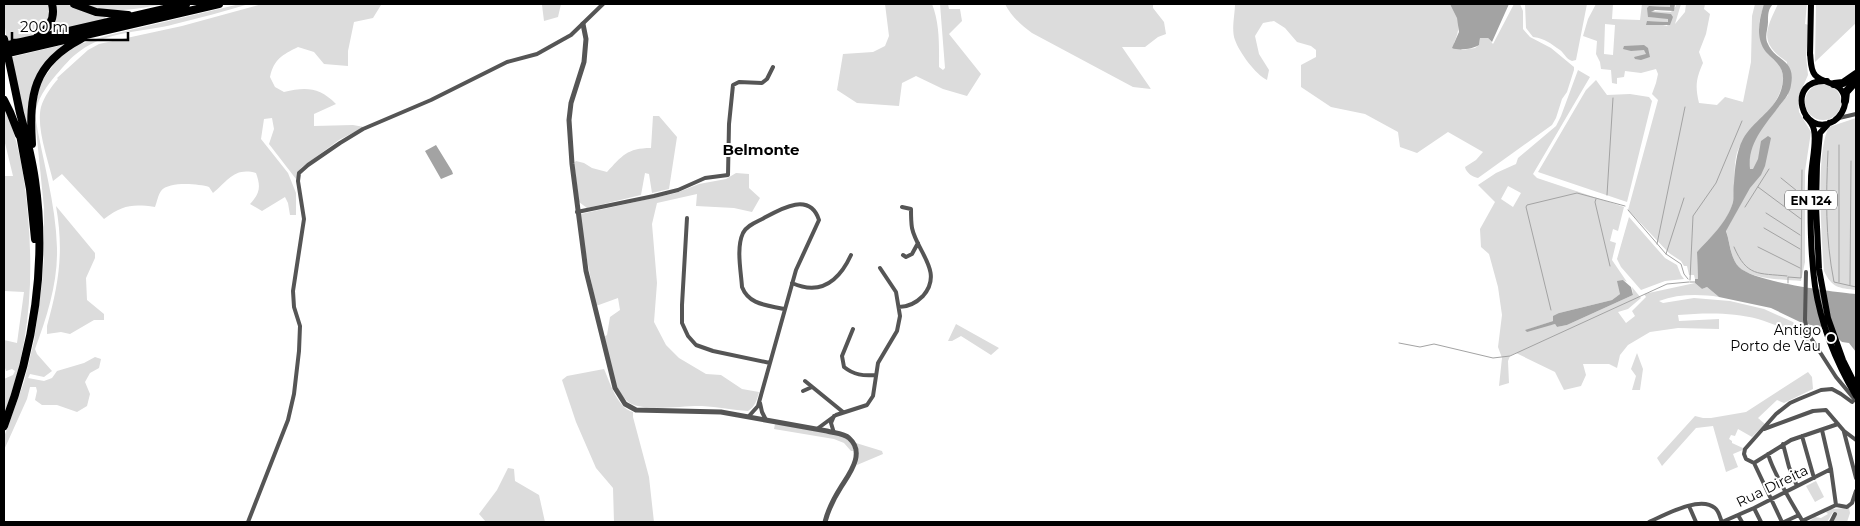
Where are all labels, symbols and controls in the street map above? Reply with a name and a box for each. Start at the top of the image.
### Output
scale bar [12,10,129,42]
text: 200 m [20,17,68,36]
district label: Belmonte [722,140,800,159]
road number: EN 124 [1785,190,1837,210]
place label: Antigo Porto de Vau [1730,321,1821,355]
marker: Antigo Porto de Vau [1825,332,1837,344]
street label: Rua Direita [1733,461,1811,511]

